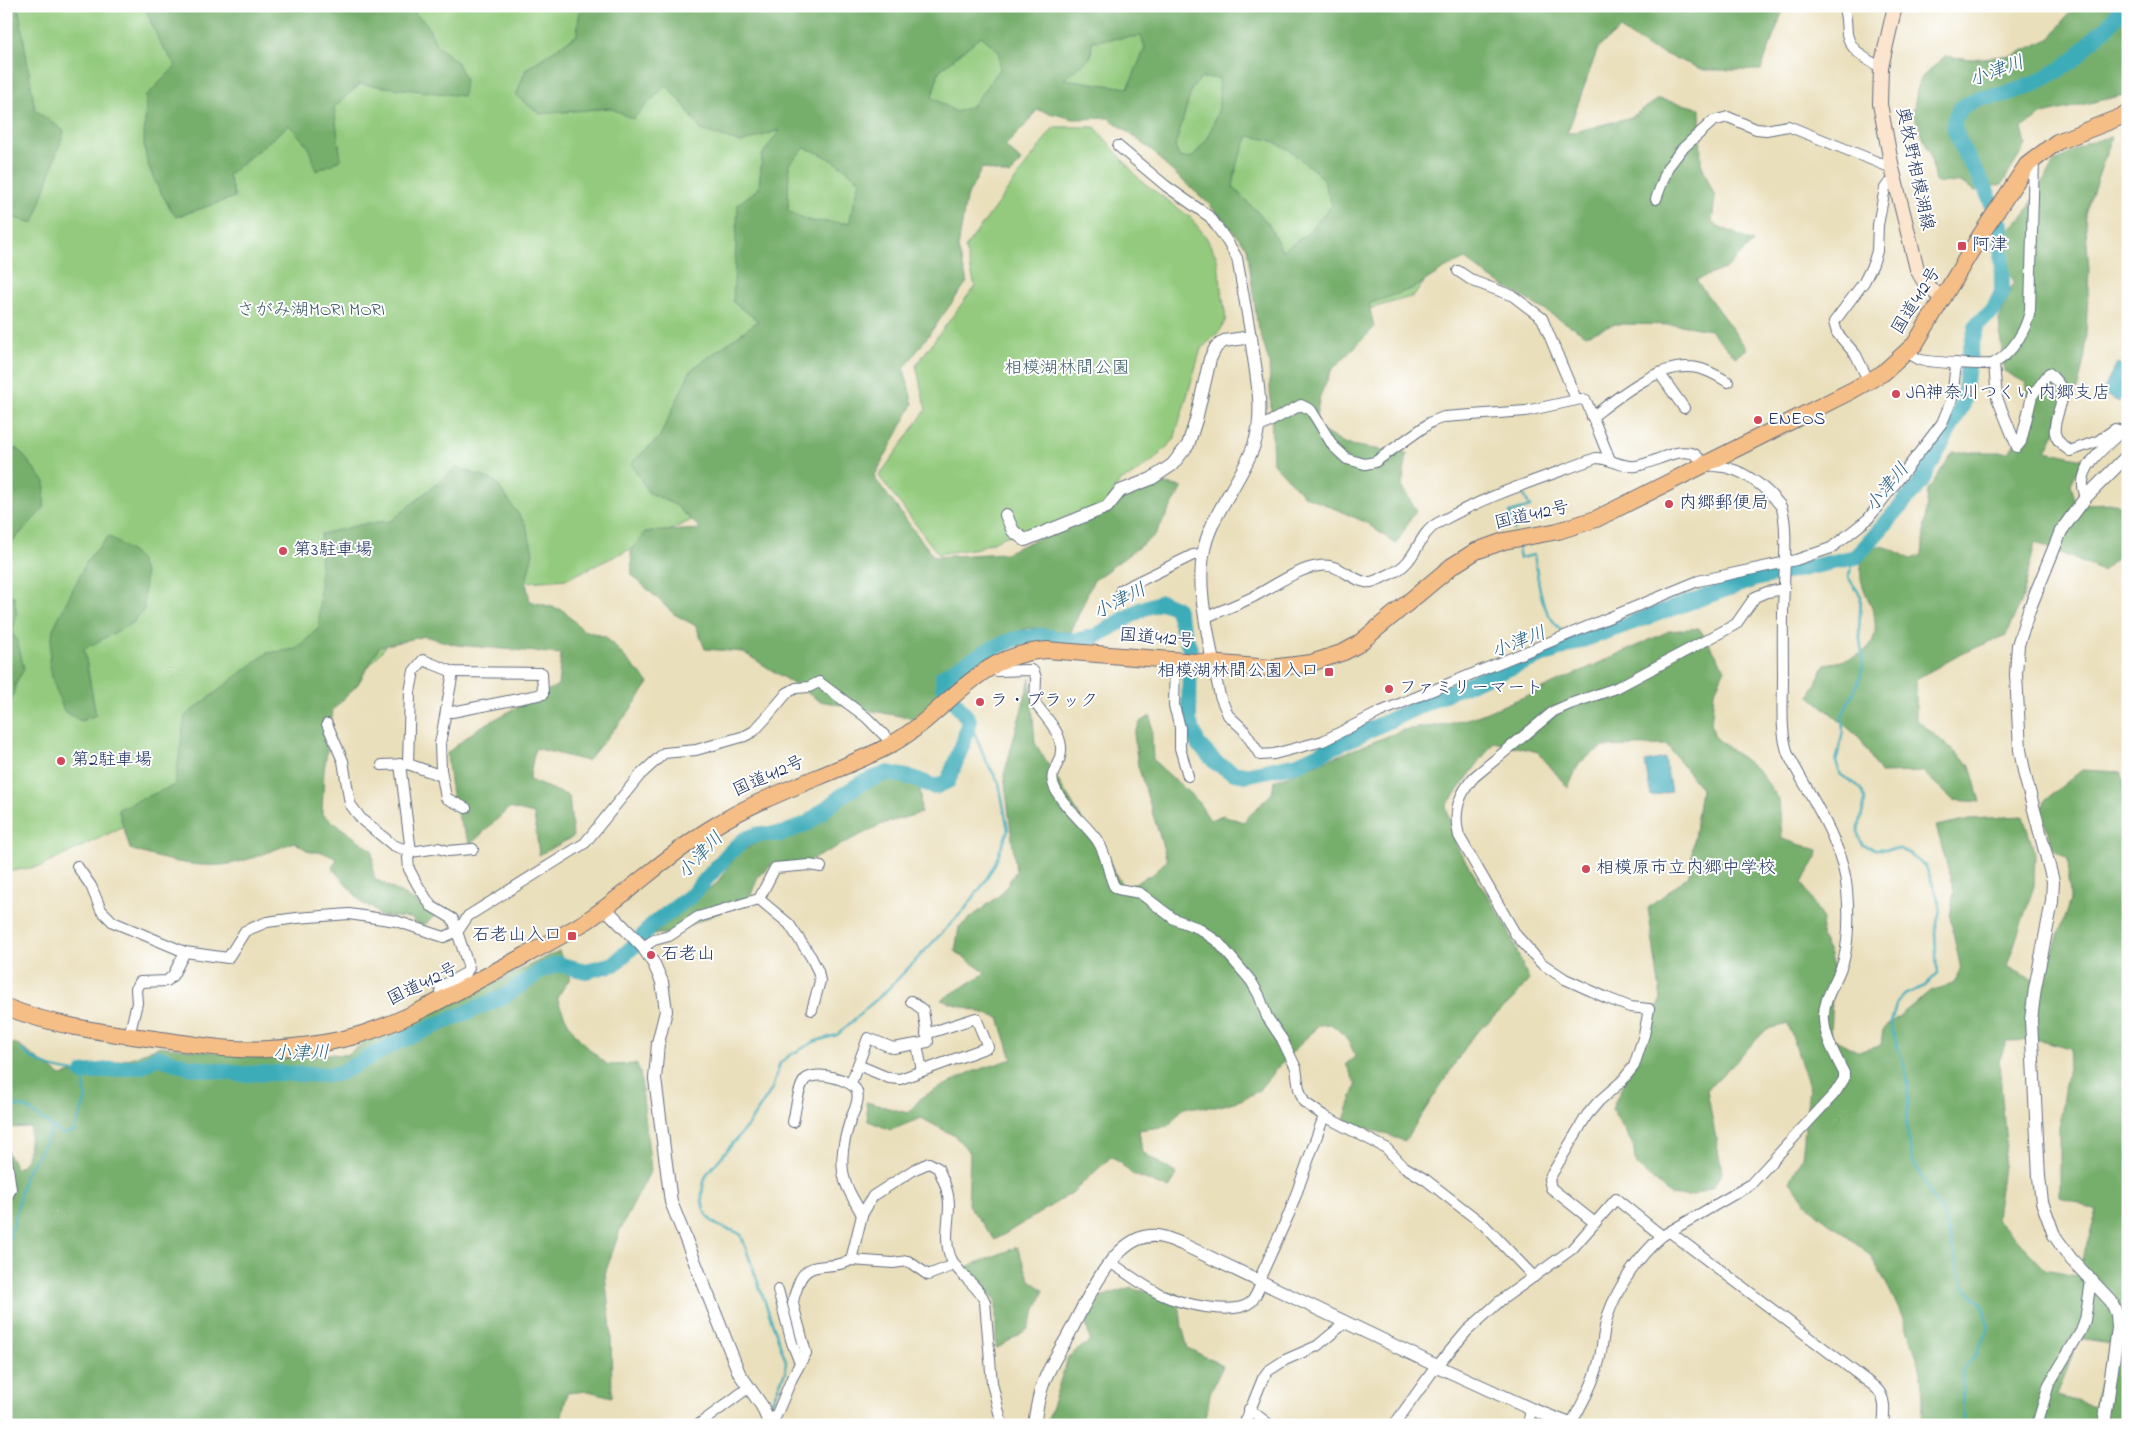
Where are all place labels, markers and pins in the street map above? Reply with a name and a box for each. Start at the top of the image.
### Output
place label: 阿津 [1972,233,2008,259]
marker: 阿津 [1956,240,1968,252]
place label: JA神奈川つくい 内郷支店 [1906,381,2110,407]
marker: JA神奈川つくい 内郷支店 [1890,388,1902,400]
place label: ENEOS [1768,407,1825,433]
marker: ENEOS [1752,414,1764,426]
place label: 内郷郵便局 [1679,491,1769,517]
marker: 内郷郵便局 [1663,498,1675,510]
place label: 第3駐車場 [293,538,372,564]
marker: 第3駐車場 [277,545,289,557]
place label: 相模湖林間公園入口 [1157,659,1319,685]
marker: 相模湖林間公園入口 [1323,666,1335,678]
place label: ファミリーマート [1399,676,1543,702]
marker: ファミリーマート [1383,683,1395,695]
place label: ラ・プラック [990,689,1098,715]
marker: ラ・プラック [974,696,986,708]
place label: 第2駐車場 [71,748,152,774]
marker: 第2駐車場 [55,755,67,767]
place label: 相模原市立内郷中学校 [1596,856,1776,882]
marker: 相模原市立内郷中学校 [1580,863,1592,875]
place label: 石老山入口 [472,923,562,949]
marker: 石老山入口 [566,930,578,942]
place label: 石老山 [661,942,715,968]
marker: 石老山 [645,949,657,961]

